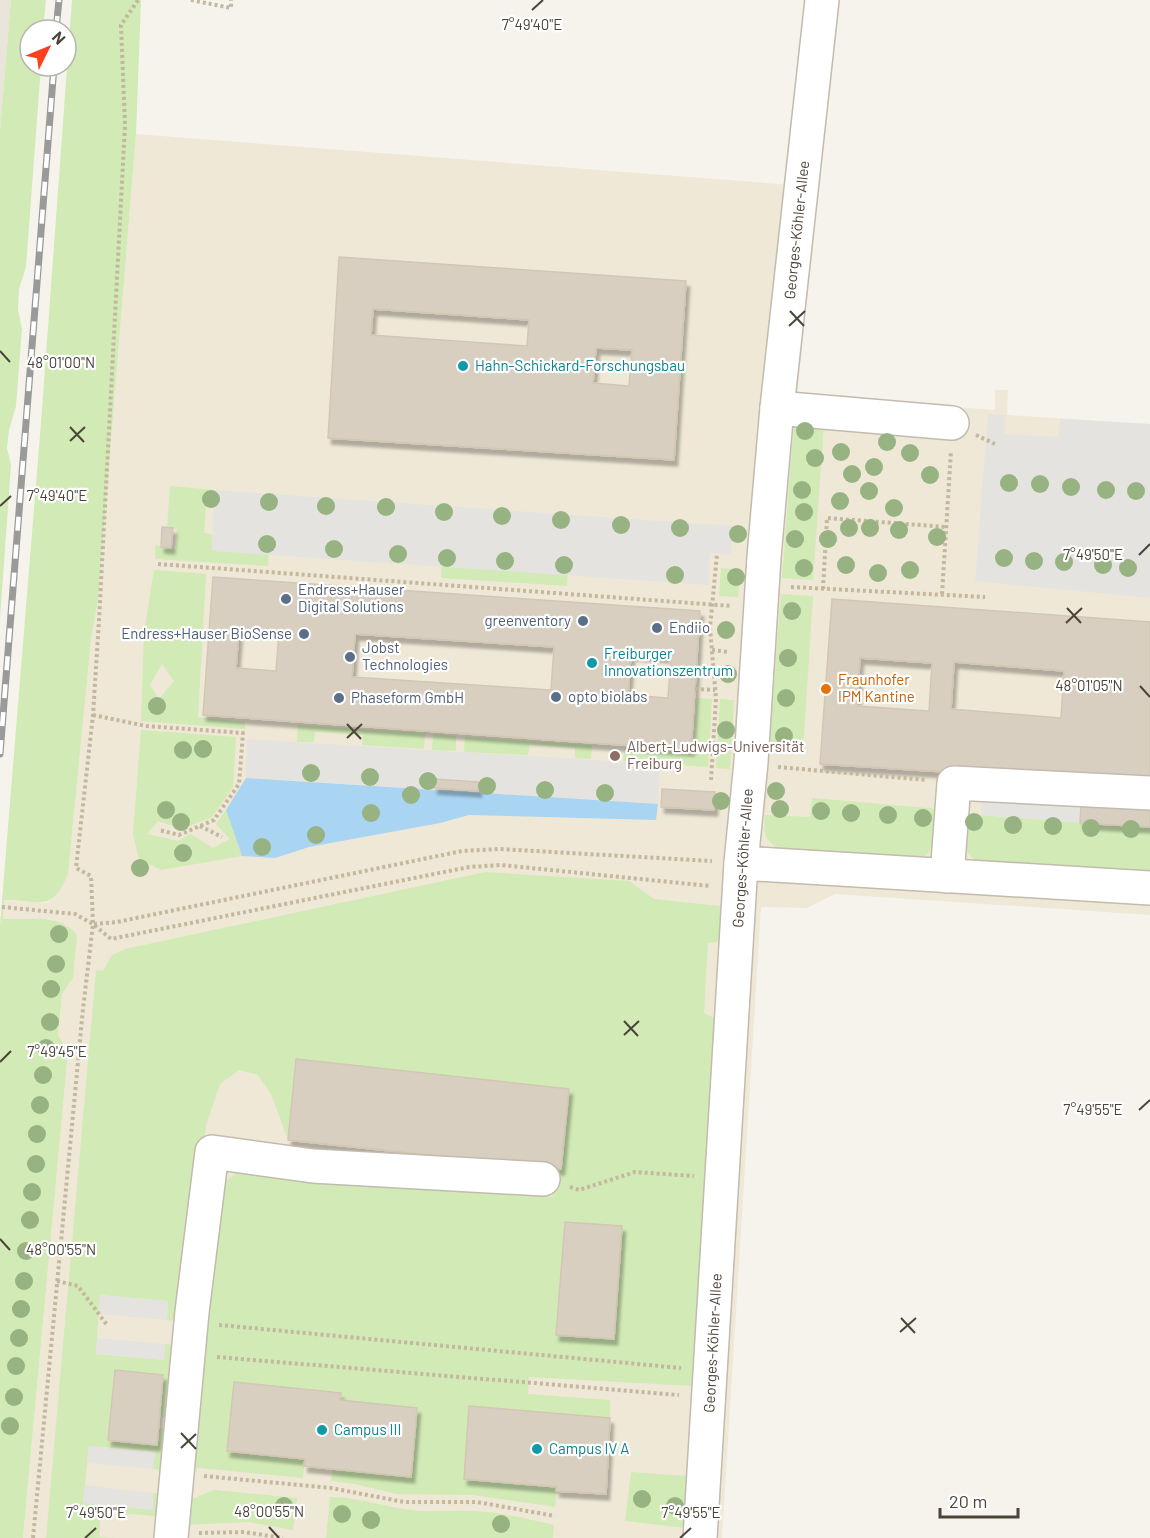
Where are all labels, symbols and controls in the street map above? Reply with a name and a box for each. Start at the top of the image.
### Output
text: 7°49'40"E [502,15,562,33]
north arrow [18,18,78,78]
text: N [49,27,70,48]
street label: Georges-Köhler-Allee [780,160,812,300]
text: 48°01'00"N [27,353,95,371]
place label: Hahn-Schickard-Forschungsbau [475,356,685,374]
marker: Hahn-Schickard-Forschungsbau [456,359,470,373]
text: 7°49'40"E [27,486,87,504]
text: 7°49'50"E [1063,545,1123,563]
place label: Endress+Hauser Digital Solutions [298,580,405,615]
marker: Endress+Hauser Digital Solutions [279,592,293,606]
place label: greenventory [484,611,571,629]
marker: greenventory [576,614,590,628]
place label: Endiio [669,618,710,636]
marker: Endiio [650,621,664,635]
place label: Endress+Hauser BioSense [121,624,292,642]
marker: Endress+Hauser BioSense [297,627,311,641]
place label: Jobst Technologies [362,638,448,673]
place label: Freiburger Innovationszentrum [604,644,733,679]
marker: Jobst Technologies [343,650,357,664]
marker: Freiburger Innovationszentrum [585,656,599,670]
place label: Fraunhofer IPM Kantine [838,670,915,705]
text: 48°01'05"N [1055,676,1123,694]
marker: Fraunhofer IPM Kantine [819,682,833,696]
place label: opto biolabs [568,687,648,705]
place label: Phaseform GmbH [351,688,464,706]
marker: opto biolabs [549,690,563,704]
marker: Phaseform GmbH [332,691,346,705]
place label: Albert-Ludwigs-Universität Freiburg [627,737,804,772]
marker: Albert-Ludwigs-Universität Freiburg [608,749,622,763]
street label: Georges-Köhler-Allee [728,788,756,928]
text: 7°49'45"E [27,1042,87,1060]
text: 7°49'55"E [1063,1100,1123,1118]
text: 48°00'55"N [26,1240,96,1258]
street label: Georges-Köhler-Allee [699,1273,725,1413]
place label: Campus III [334,1420,401,1438]
marker: Campus III [315,1423,329,1437]
place label: Campus IV A [549,1439,629,1457]
marker: Campus IV A [530,1442,544,1456]
scale bar [940,1481,1018,1519]
text: 20 m [949,1490,987,1512]
text: 48°00'55"N [234,1502,304,1520]
text: 7°49'50"E [66,1503,126,1521]
text: 7°49'55"E [661,1503,721,1521]

